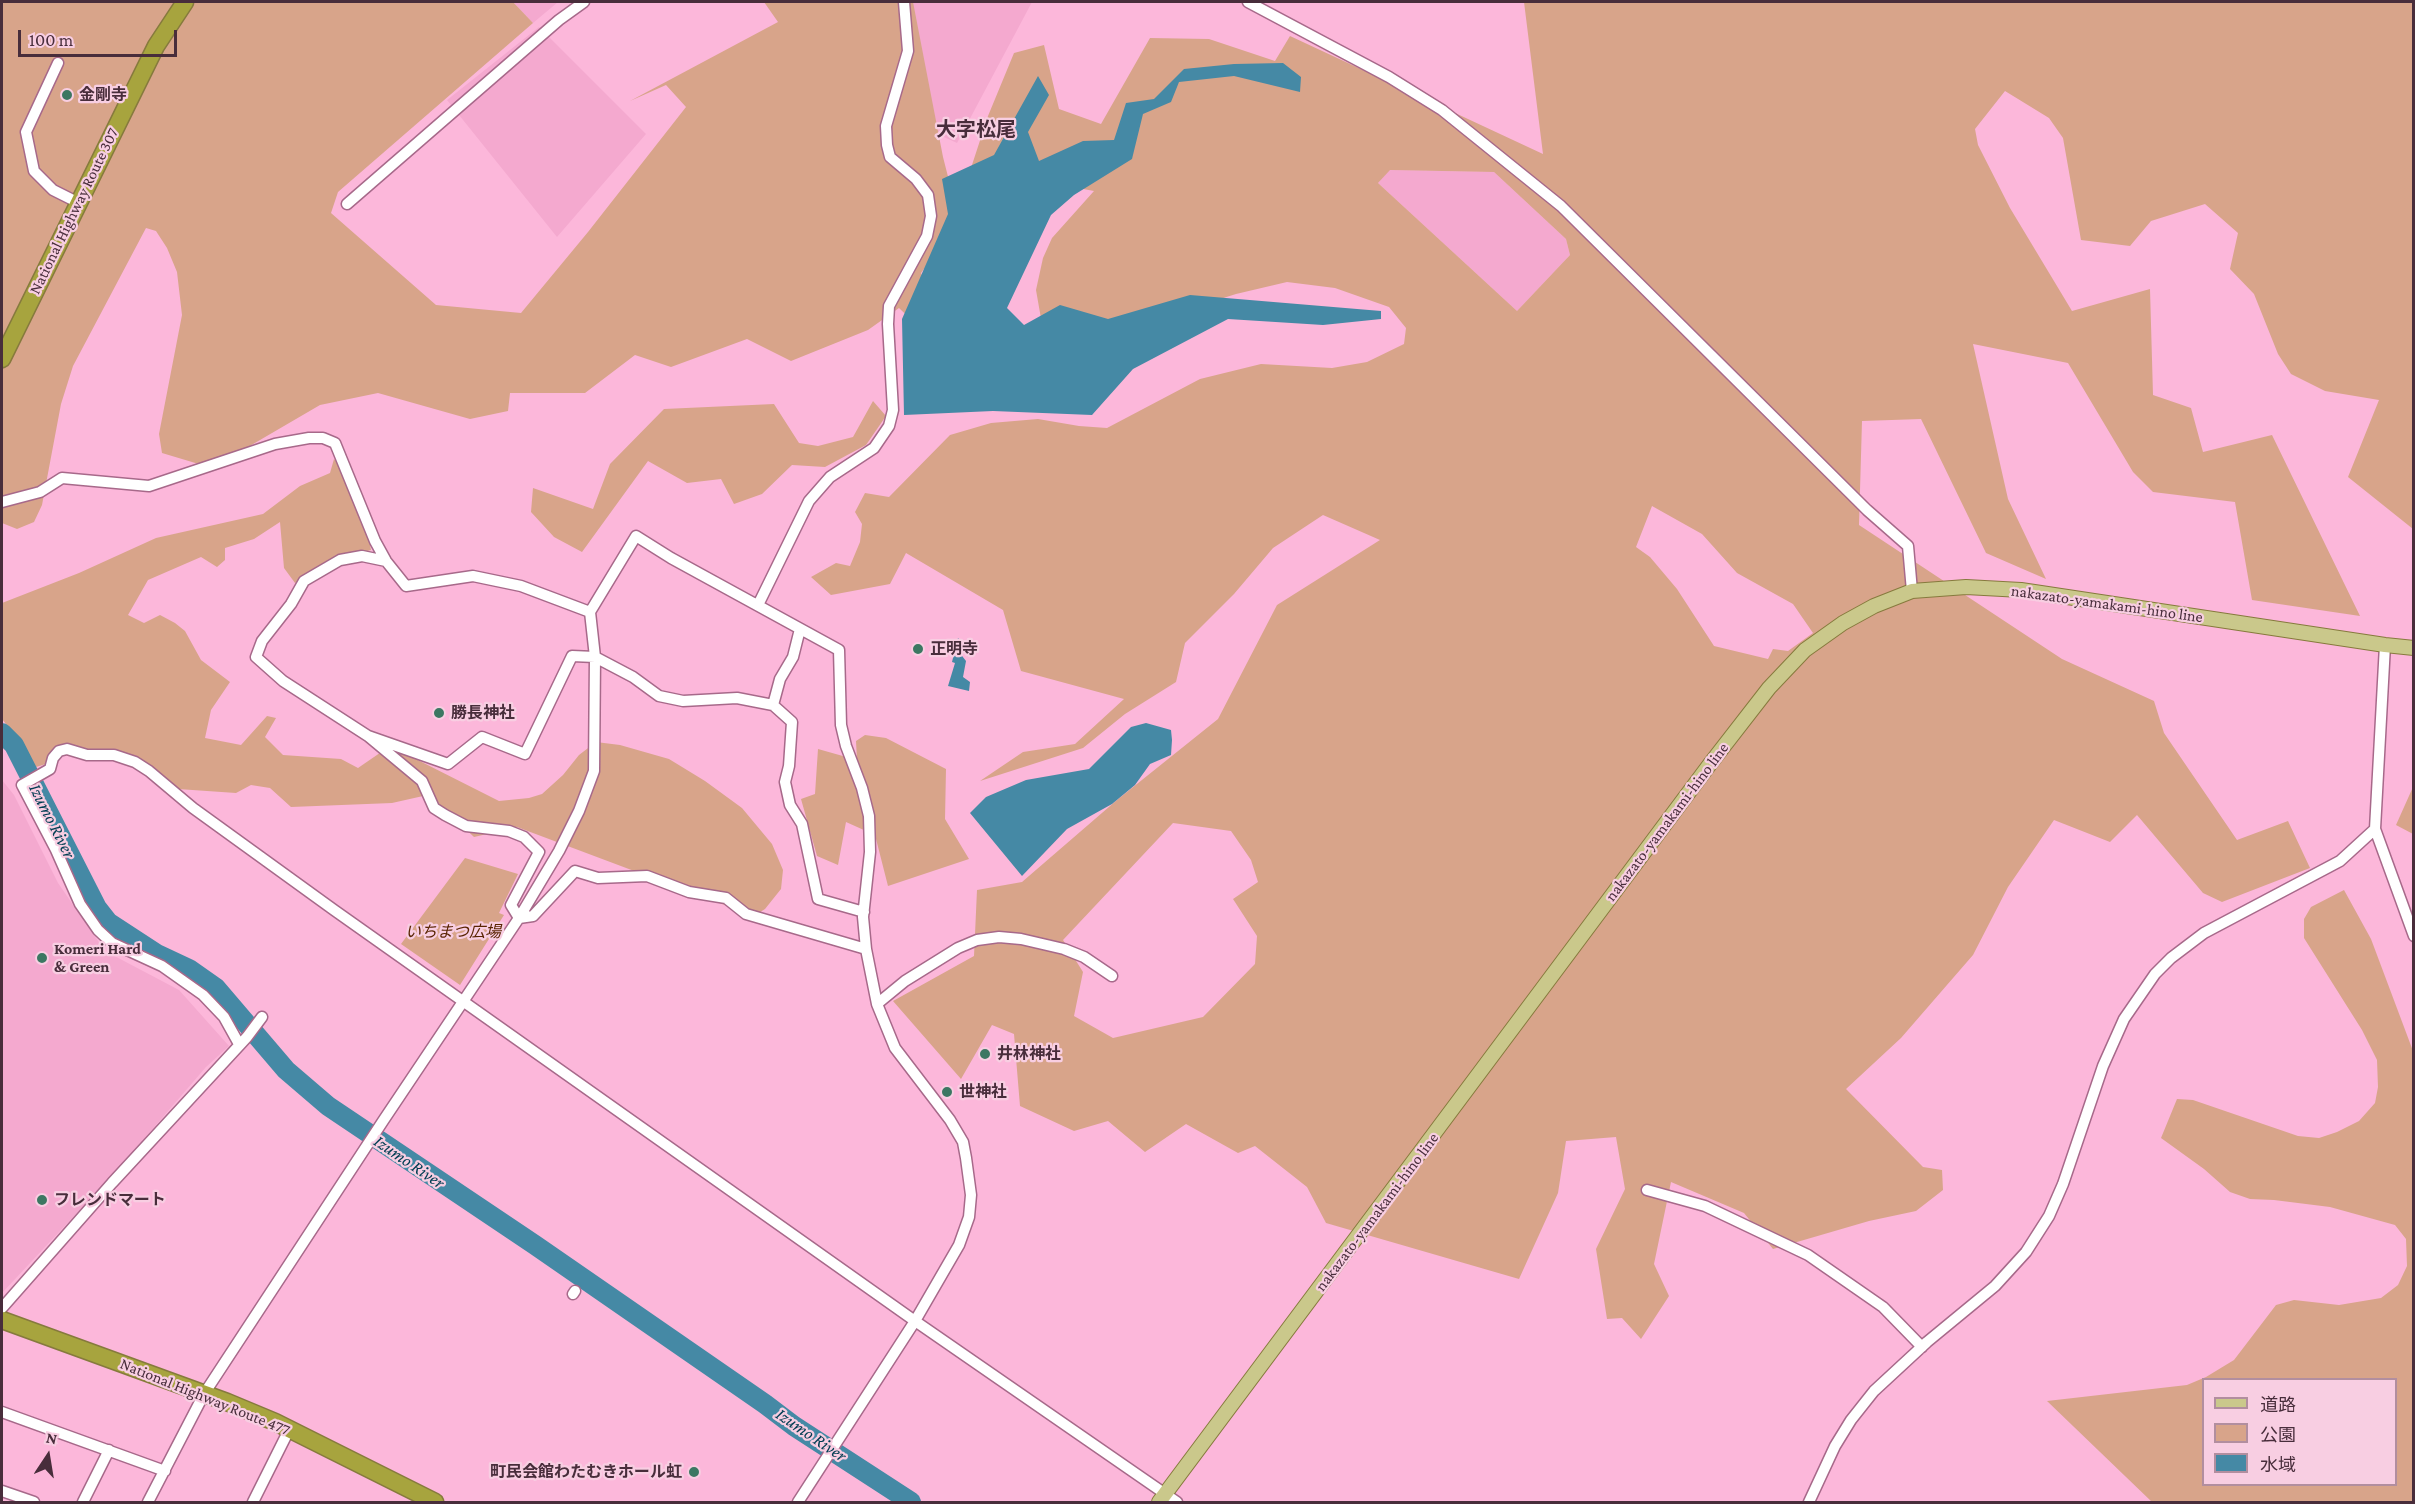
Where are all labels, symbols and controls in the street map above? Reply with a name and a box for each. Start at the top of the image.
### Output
scale bar [21,18,180,56]
text: 100 m [29,30,73,50]
place label: 金剛寺 [79,85,127,105]
marker: 金剛寺 [60,88,74,102]
district label: 大字松尾 [936,118,1016,142]
street label: National Highway Route 307 [25,125,123,297]
street label: nakazato-yamakami-hino line [2010,581,2204,627]
place label: 正明寺 [930,639,978,659]
marker: 正明寺 [911,642,925,656]
place label: 勝長神社 [451,703,515,723]
marker: 勝長神社 [432,706,446,720]
street label: nakazato-yamakami-hino line [1601,739,1733,905]
water label: Izumo River [24,780,80,862]
park label: いちまつ広場 [405,922,501,942]
place label: Komeri Hard & Green [54,939,141,977]
marker: Komeri Hard & Green [35,951,49,965]
place label: 井林神社 [997,1044,1061,1064]
marker: 井林神社 [978,1047,992,1061]
place label: 世神社 [959,1082,1007,1102]
marker: 世神社 [940,1085,954,1099]
street label: nakazato-yamakami-hino line [1311,1129,1443,1295]
water label: Izumo River [369,1130,449,1194]
place label: フレンドマート [54,1190,166,1210]
marker: フレンドマート [35,1193,49,1207]
street label: National Highway Route 477 [117,1354,293,1440]
legend [2202,1378,2397,1486]
text: 道路 [2260,1395,2296,1415]
water label: Izumo River [771,1403,851,1467]
text: 公園 [2260,1425,2296,1445]
north arrow [18,1426,78,1486]
text: N [45,1428,59,1447]
text: 水域 [2260,1455,2296,1475]
place label: 町民会館わたむきホール虹 [490,1462,682,1482]
marker: 町民会館わたむきホール虹 [687,1465,701,1479]

